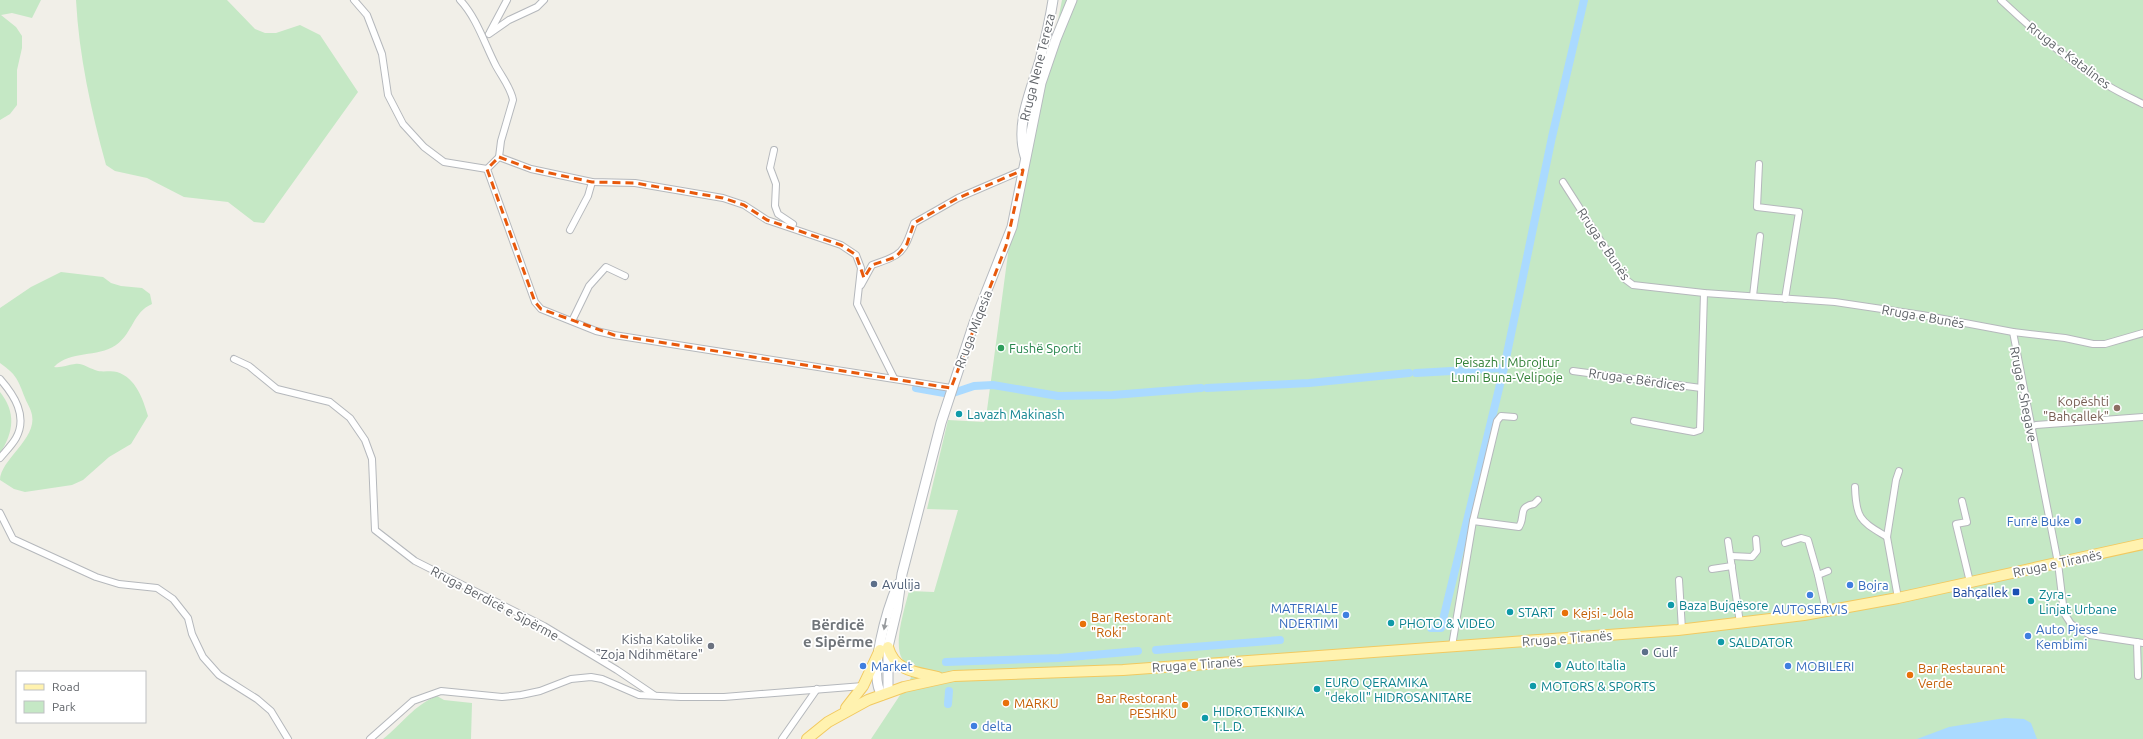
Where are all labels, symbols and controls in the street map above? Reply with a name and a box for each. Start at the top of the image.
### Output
street label: Rruga Nene Tereza [1017,12,1057,122]
street label: Rruga e Katalines [2024,19,2114,91]
street label: Rruga e Bunës [1575,205,1633,283]
street label: Rruga Miqesia [952,288,994,370]
street label: Rruga e Bunës [1881,302,1966,330]
place label: Fushë Sporti [1009,341,1082,355]
marker: Fushë Sporti [996,343,1006,353]
street label: Rruga e Shegave [2008,345,2040,443]
park label: Peisazh i Mbrojtur Lumi Buna-Velipoje [1451,355,1563,384]
street label: Rruga e Bërdices [1588,365,1687,393]
place label: Kopështi "Bahçallek" [2043,394,2109,423]
marker: Kopështi "Bahçallek" [2112,403,2122,413]
place label: Lavazh Makinash [967,407,1065,421]
marker: Lavazh Makinash [954,409,964,419]
place label: Furrë Buke [2007,514,2070,528]
marker: Furrë Buke [2073,516,2083,526]
street label: Rruga e Tiranës [2011,547,2103,579]
street label: Rruga Berdicë e Sipërme [429,563,561,643]
place label: Avulija [882,577,920,591]
place label: Bojra [1858,578,1889,592]
marker: Avulija [869,579,879,589]
marker: Bojra [1845,580,1855,590]
place label: Bahçallek [1952,585,2008,599]
marker: Bahçallek [2011,587,2021,597]
place label: Zyra - Linjat Urbane [2039,587,2117,616]
marker: AUTOSERVIS [1805,590,1815,600]
marker: Zyra - Linjat Urbane [2026,596,2036,606]
place label: Baza Bujqësore [1679,598,1769,612]
marker: Baza Bujqësore [1666,600,1676,610]
place label: MATERIALE NDERTIMI [1271,601,1338,630]
place label: AUTOSERVIS [1773,602,1848,616]
place label: START [1518,605,1555,619]
place label: Kejsi - Jola [1573,606,1634,620]
marker: START [1505,607,1515,617]
marker: Kejsi - Jola [1560,608,1570,618]
place label: Bar Restorant "Roki" [1091,610,1172,639]
marker: MATERIALE NDERTIMI [1341,610,1351,620]
district label: Bërdicë e Sipërme [803,616,873,650]
place label: PHOTO & VIDEO [1399,616,1495,630]
one-way arrow [882,618,888,630]
marker: PHOTO & VIDEO [1386,618,1396,628]
marker: Bar Restorant "Roki" [1078,619,1088,629]
place label: Auto Pjese Kembimi [2036,622,2098,651]
street label: Rruga e Tiranës [1521,628,1613,648]
marker: Auto Pjese Kembimi [2023,631,2033,641]
place label: Kisha Katolike "Zoja Ndihmëtare" [595,632,703,661]
place label: SALDATOR [1729,635,1793,649]
marker: SALDATOR [1716,637,1726,647]
marker: Kisha Katolike "Zoja Ndihmëtare" [706,641,716,651]
place label: Gulf [1653,645,1677,659]
marker: Gulf [1640,647,1650,657]
street label: Rruga e Tiranës [1151,654,1243,674]
place label: Auto Italia [1566,658,1626,672]
place label: Market [871,659,913,673]
place label: MOBILERI [1796,659,1854,673]
marker: Auto Italia [1553,660,1563,670]
marker: Market [858,661,868,671]
marker: MOBILERI [1783,661,1793,671]
place label: Bar Restaurant Verde [1918,661,2005,690]
marker: Bar Restaurant Verde [1905,670,1915,680]
legend [16,671,146,723]
place label: EURO QERAMIKA "dekoll" HIDROSANITARE [1325,675,1472,704]
place label: MOTORS & SPORTS [1541,679,1656,693]
text: Road [52,680,80,693]
marker: MOTORS & SPORTS [1528,681,1538,691]
marker: EURO QERAMIKA "dekoll" HIDROSANITARE [1312,684,1322,694]
place label: Bar Restorant PESHKU [1096,691,1177,720]
place label: MARKU [1014,696,1059,710]
marker: MARKU [1001,698,1011,708]
text: Park [52,700,76,713]
marker: Bar Restorant PESHKU [1180,700,1190,710]
place label: HIDROTEKNIKA T.L.D. [1213,704,1305,733]
marker: HIDROTEKNIKA T.L.D. [1200,713,1210,723]
place label: delta [982,719,1012,733]
marker: delta [969,721,979,731]

